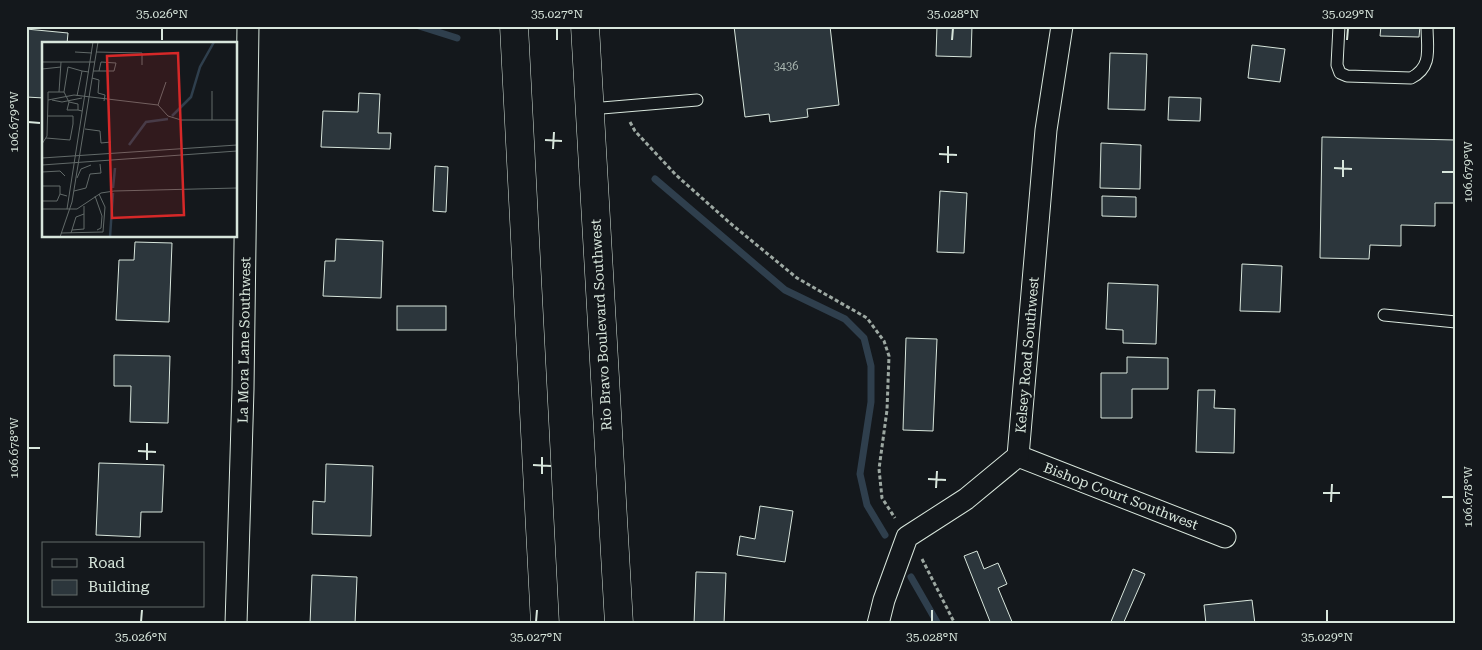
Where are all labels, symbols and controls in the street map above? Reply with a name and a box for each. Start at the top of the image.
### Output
text: 35.026°N [136,7,188,21]
text: 35.027°N [531,7,583,21]
text: 35.028°N [927,7,979,21]
text: 35.029°N [1322,7,1374,21]
inset map [42,42,238,238]
house number: 3436 [774,60,798,73]
text: 106.679°W [7,90,21,153]
text: 106.679°W [1461,140,1475,203]
street label: Rio Bravo Boulevard Southwest [587,219,615,431]
street label: La Mora Lane Southwest [235,257,253,423]
street label: Kelsey Road Southwest [1012,276,1042,434]
text: 106.678°W [7,416,21,479]
street label: Bishop Court Southwest [1041,459,1201,533]
text: 106.678°W [1461,465,1475,528]
legend [42,542,205,608]
text: Road [88,554,125,572]
text: Building [88,578,150,596]
text: 35.026°N [115,630,167,644]
text: 35.027°N [510,630,562,644]
text: 35.028°N [906,630,958,644]
text: 35.029°N [1301,630,1353,644]

